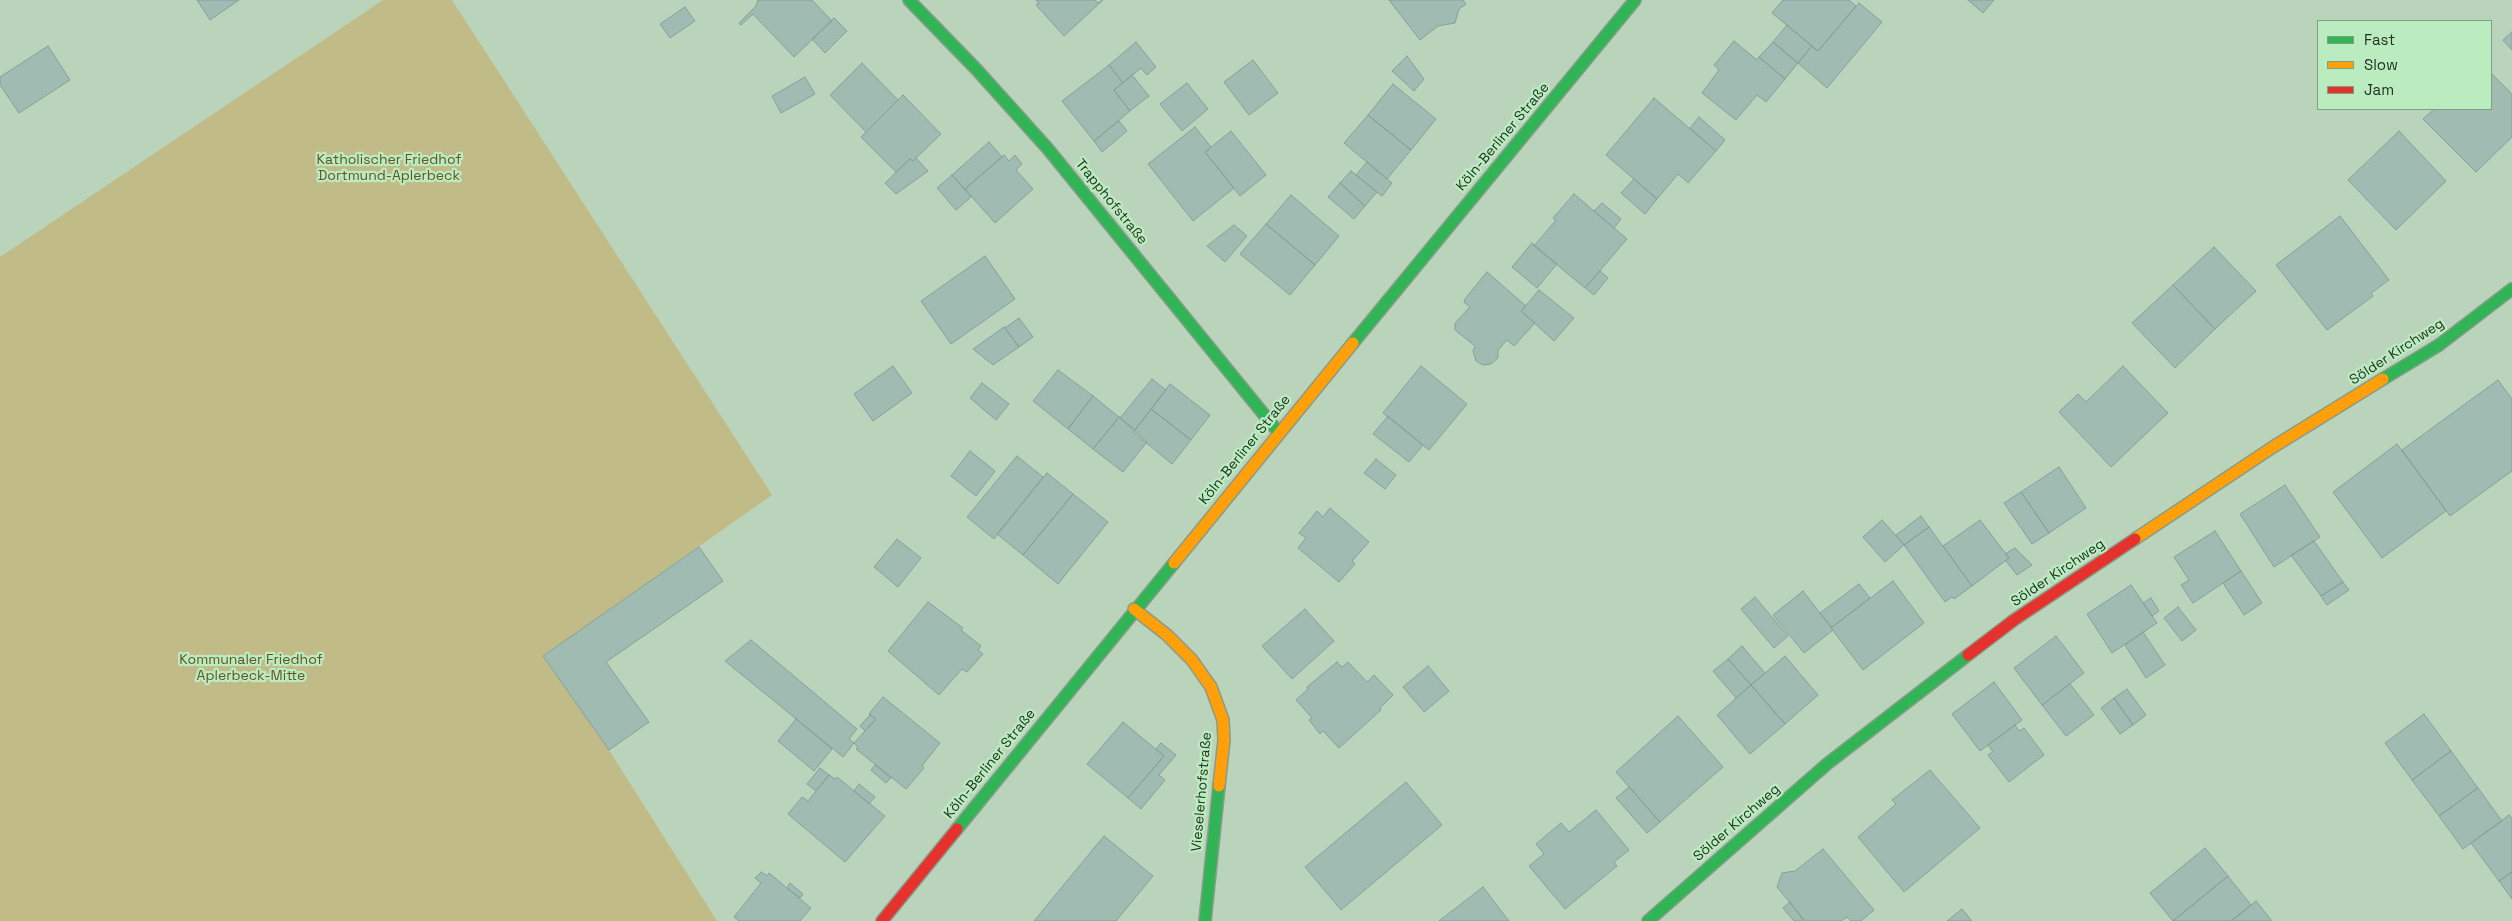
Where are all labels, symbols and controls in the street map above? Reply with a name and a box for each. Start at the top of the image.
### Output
legend [2317,20,2492,110]
text: Fast [2364,30,2395,49]
text: Slow [2364,55,2398,74]
street label: Köln-Berliner Straße [1453,80,1553,194]
text: Jam [2364,80,2394,99]
park label: Katholischer Friedhof Dortmund-Aplerbeck [317,152,461,184]
street label: Trapphofstraße [1071,156,1151,248]
street label: Sölder Kirchweg [2347,315,2447,389]
street label: Köln-Berliner Straße [1196,392,1294,508]
street label: Sölder Kirchweg [2008,536,2108,610]
park label: Kommunaler Friedhof Aplerbeck-Mitte [179,652,323,684]
street label: Köln-Berliner Straße [941,706,1039,822]
street label: Vieselerhofstraße [1188,732,1216,852]
street label: Sölder Kirchweg [1690,781,1784,865]

